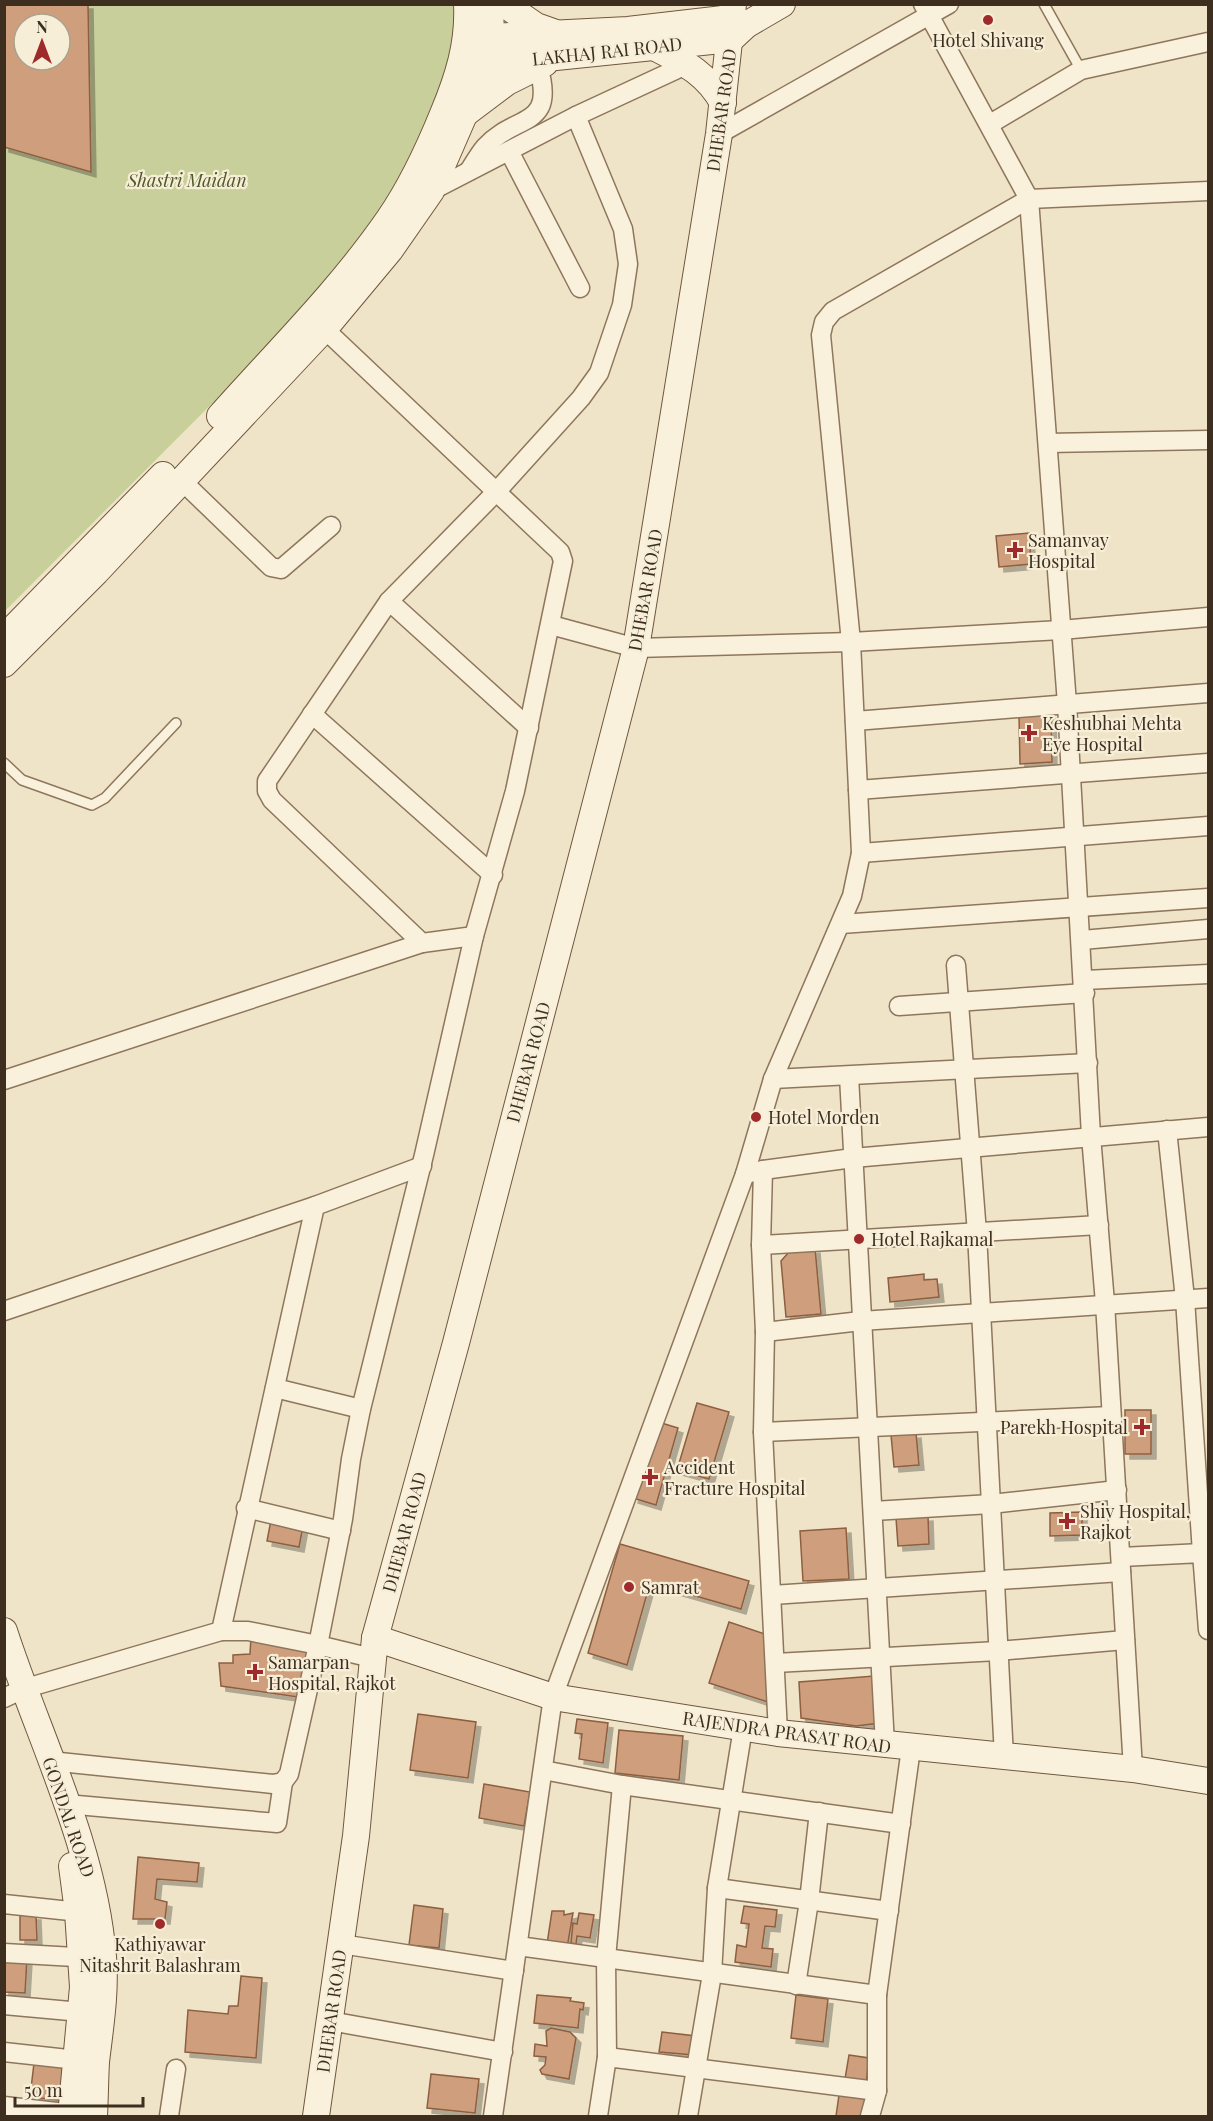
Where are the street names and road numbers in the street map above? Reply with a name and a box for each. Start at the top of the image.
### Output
street label: LAKHAJ RAI ROAD [531,31,683,71]
street label: DHEBAR ROAD [700,47,742,173]
street label: DHEBAR ROAD [622,527,668,653]
street label: DHEBAR ROAD [500,999,556,1125]
street label: DHEBAR ROAD [376,1469,432,1595]
street label: RAJENDRA PRASAT ROAD [681,1705,893,1759]
street label: GONDAL ROAD [37,1754,101,1880]
street label: DHEBAR ROAD [310,1948,352,2074]

